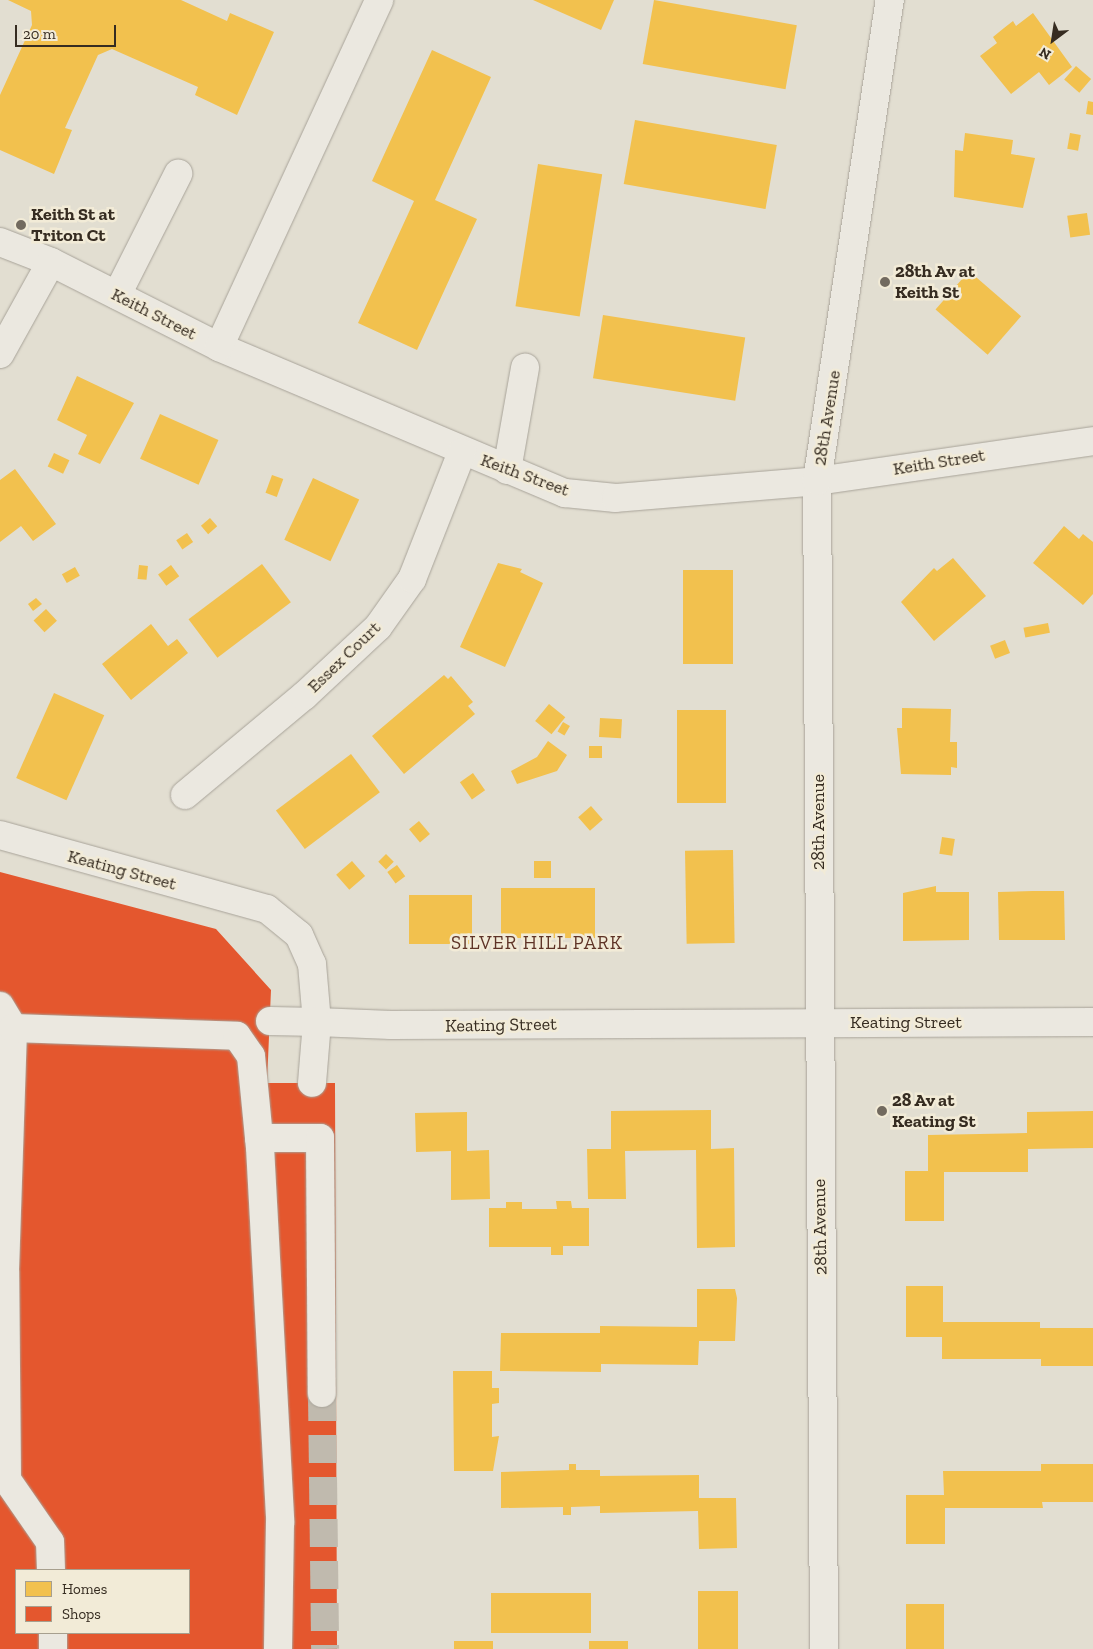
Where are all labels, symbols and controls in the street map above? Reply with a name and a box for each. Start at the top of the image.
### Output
scale bar [18,15,119,47]
north arrow [1028,15,1078,65]
text: 20 m [23,25,56,43]
text: N [1036,43,1054,63]
place label: Keith St at Triton Ct [31,204,115,246]
marker: Keith St at Triton Ct [15,219,27,231]
place label: 28th Av at Keith St [895,261,976,304]
marker: 28th Av at Keith St [879,276,891,288]
street label: Keith Street [108,283,200,345]
street label: 28th Avenue [809,368,845,468]
street label: Keith Street [891,444,987,480]
street label: Keith Street [478,449,572,501]
street label: Essex Court [303,617,385,697]
street label: 28th Avenue [807,774,829,870]
street label: Keating Street [65,845,179,895]
district label: SILVER HILL PARK [449,932,625,954]
street label: Keating Street [850,1011,962,1033]
street label: Keating Street [445,1013,557,1037]
place label: 28 Av at Keating St [892,1090,976,1132]
marker: 28 Av at Keating St [876,1105,888,1117]
street label: 28th Avenue [808,1178,832,1276]
legend [15,1569,190,1634]
text: Homes [62,1580,107,1598]
text: Shops [62,1605,101,1623]

